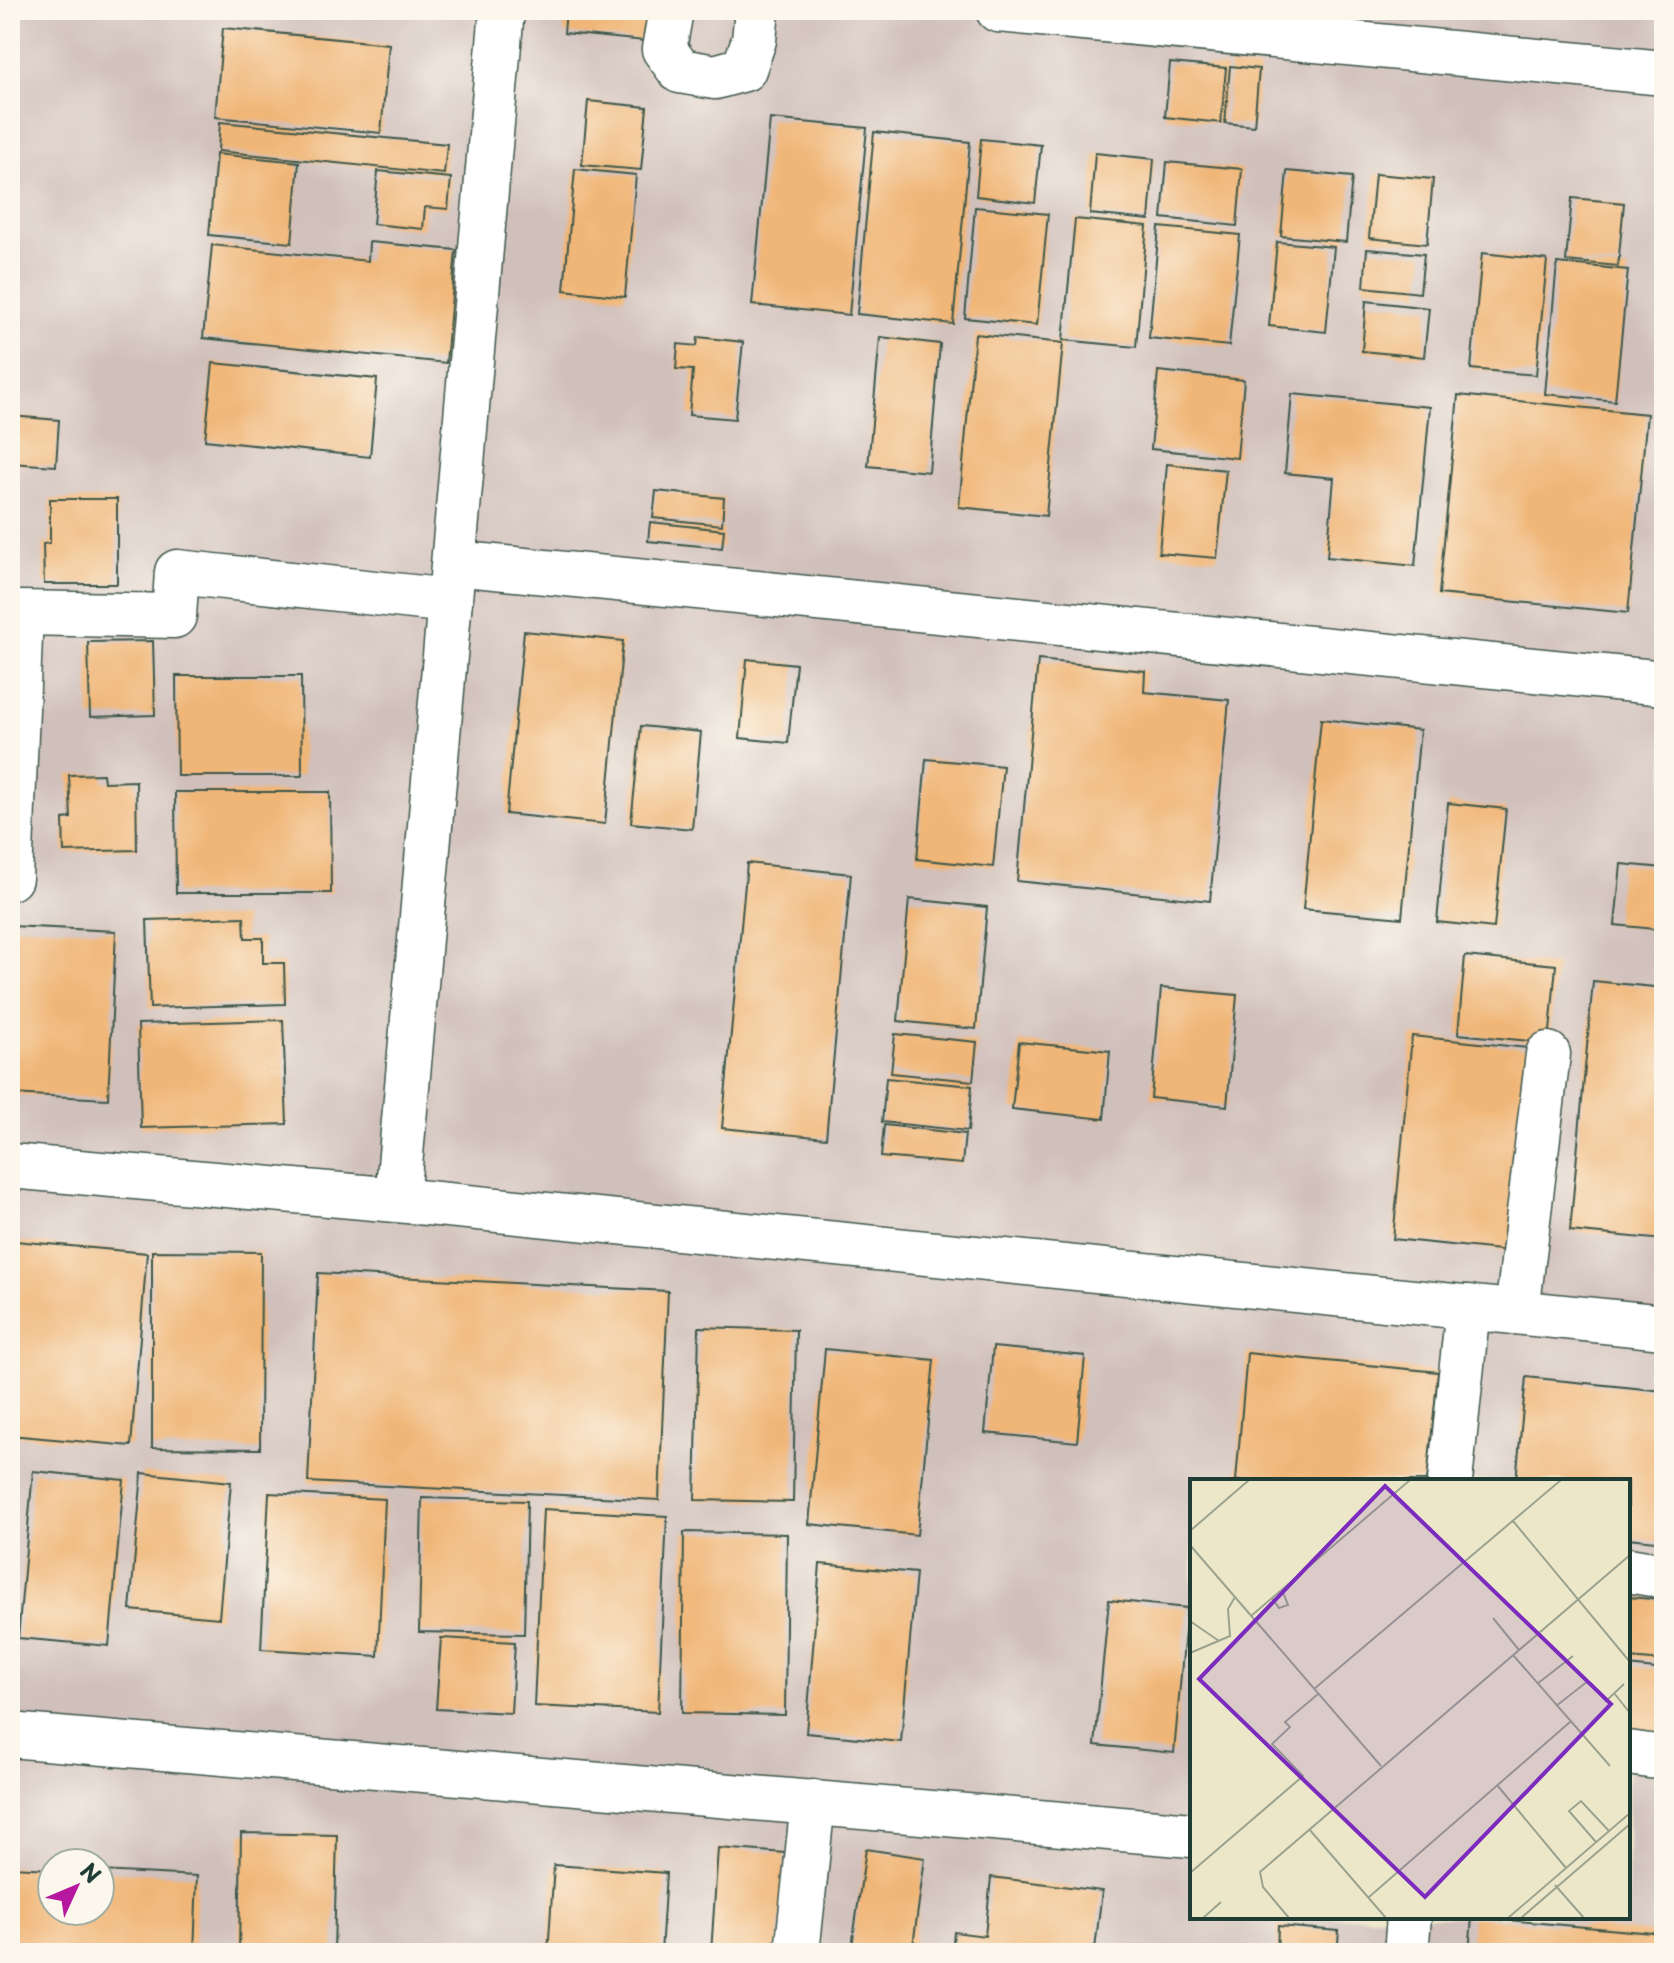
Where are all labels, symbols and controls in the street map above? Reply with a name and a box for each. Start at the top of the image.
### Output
inset map [1190,1479,1630,1919]
north arrow [36,1847,116,1927]
text: N [74,1854,109,1890]

